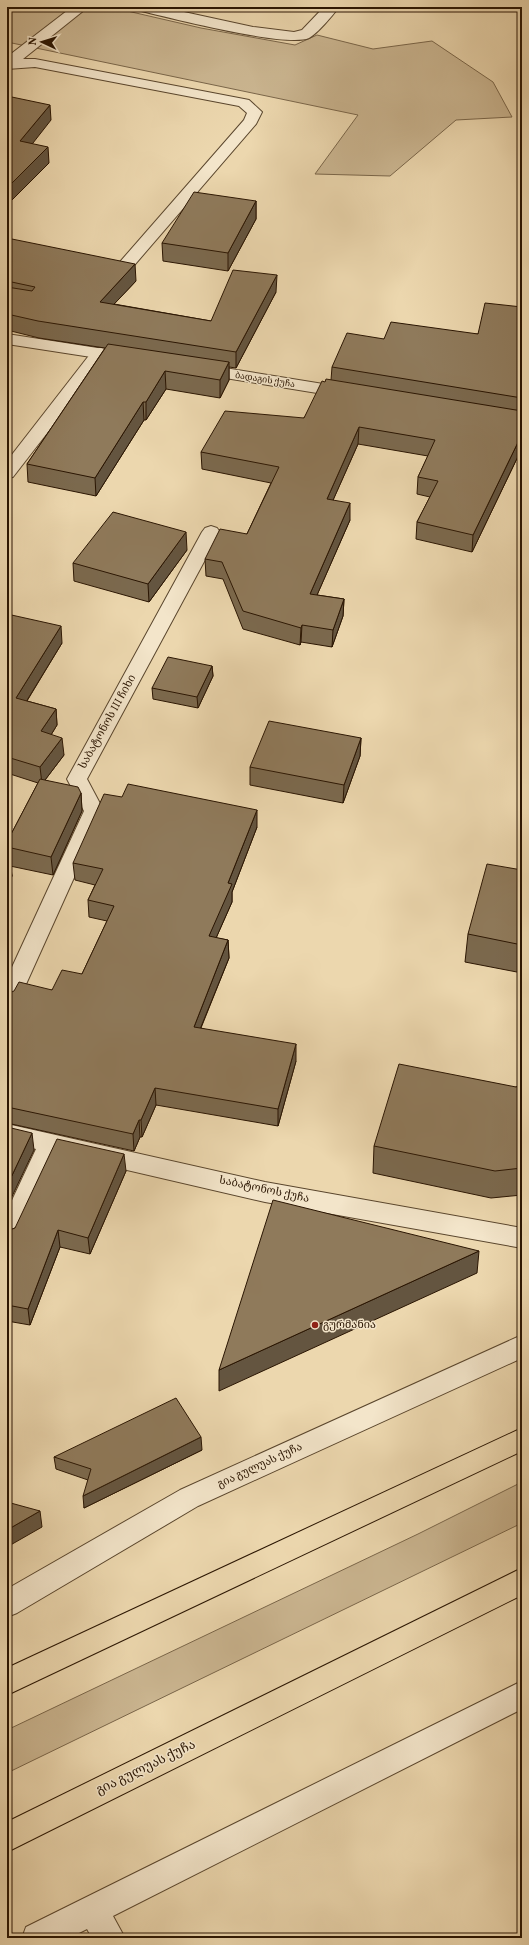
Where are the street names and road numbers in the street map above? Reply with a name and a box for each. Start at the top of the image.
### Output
street label: ბადაგის ქუჩა [234,369,296,391]
street label: საბატონოს III ჩიხი [76,672,140,772]
street label: საბატონოს ქუჩა [217,1173,311,1207]
street label: გია გულუას ქუჩა [215,1440,305,1492]
street label: გია გულუას ქუჩა [93,1736,199,1800]

